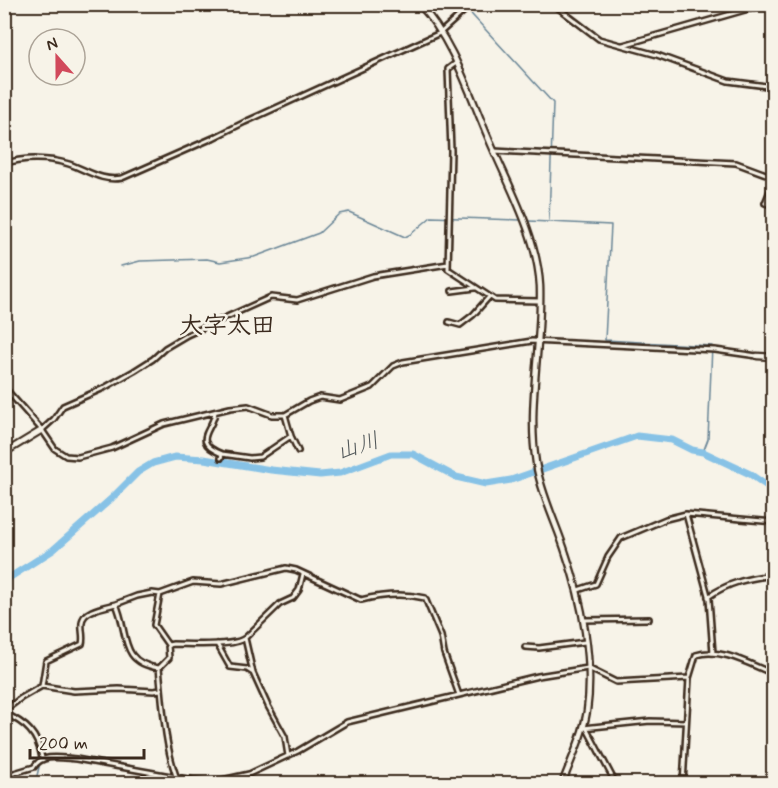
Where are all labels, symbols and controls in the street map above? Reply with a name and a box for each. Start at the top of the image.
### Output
north arrow [27,27,87,87]
text: N [43,33,61,56]
district label: 大字太田 [179,311,275,342]
water label: 山川 [333,427,383,467]
scale bar [30,722,144,760]
text: 200 m [39,732,88,756]

